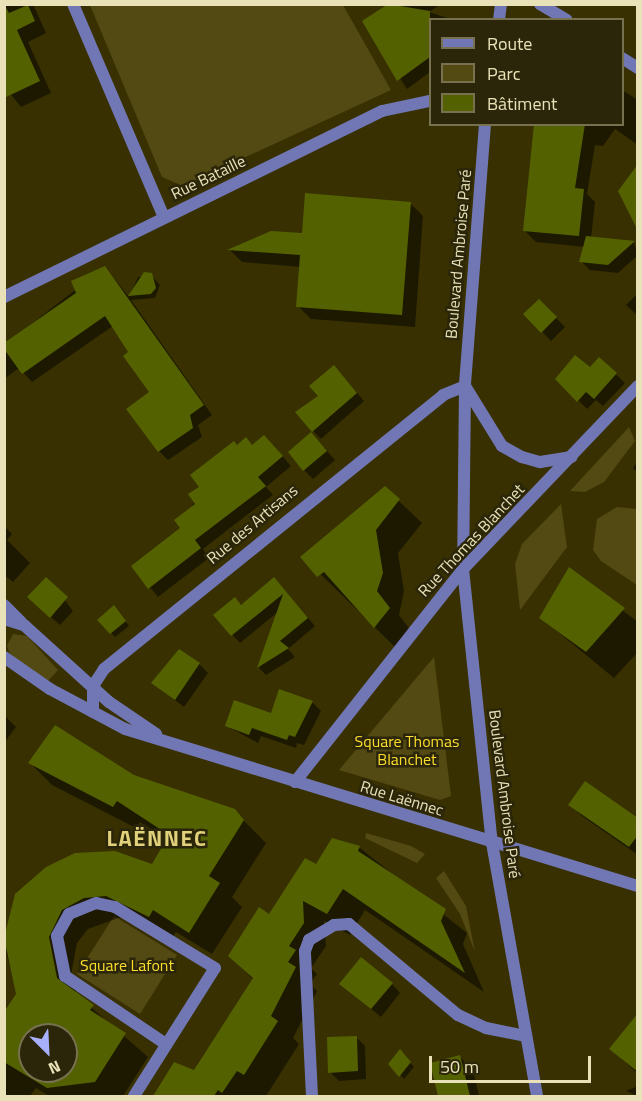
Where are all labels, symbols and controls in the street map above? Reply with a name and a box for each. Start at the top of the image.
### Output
legend [429,18,624,126]
text: Route [487,30,532,57]
text: Parc [487,60,521,87]
text: Bâtiment [487,90,557,117]
street label: Rue Bataille [168,151,248,203]
street label: Boulevard Ambroise Paré [441,169,475,339]
street label: Rue des Artisans [203,480,301,568]
street label: Rue Thomas Blanchet [414,480,528,600]
street label: Boulevard Ambroise Paré [485,709,525,879]
park label: Square Thomas Blanchet [355,731,459,769]
street label: Rue Laënnec [358,776,446,820]
district label: LAËNNEC [107,826,207,852]
park label: Square Lafont [80,955,174,975]
north arrow [18,1023,78,1083]
scale bar [432,1044,594,1082]
text: 50 m [440,1053,479,1080]
text: N [45,1054,64,1081]

